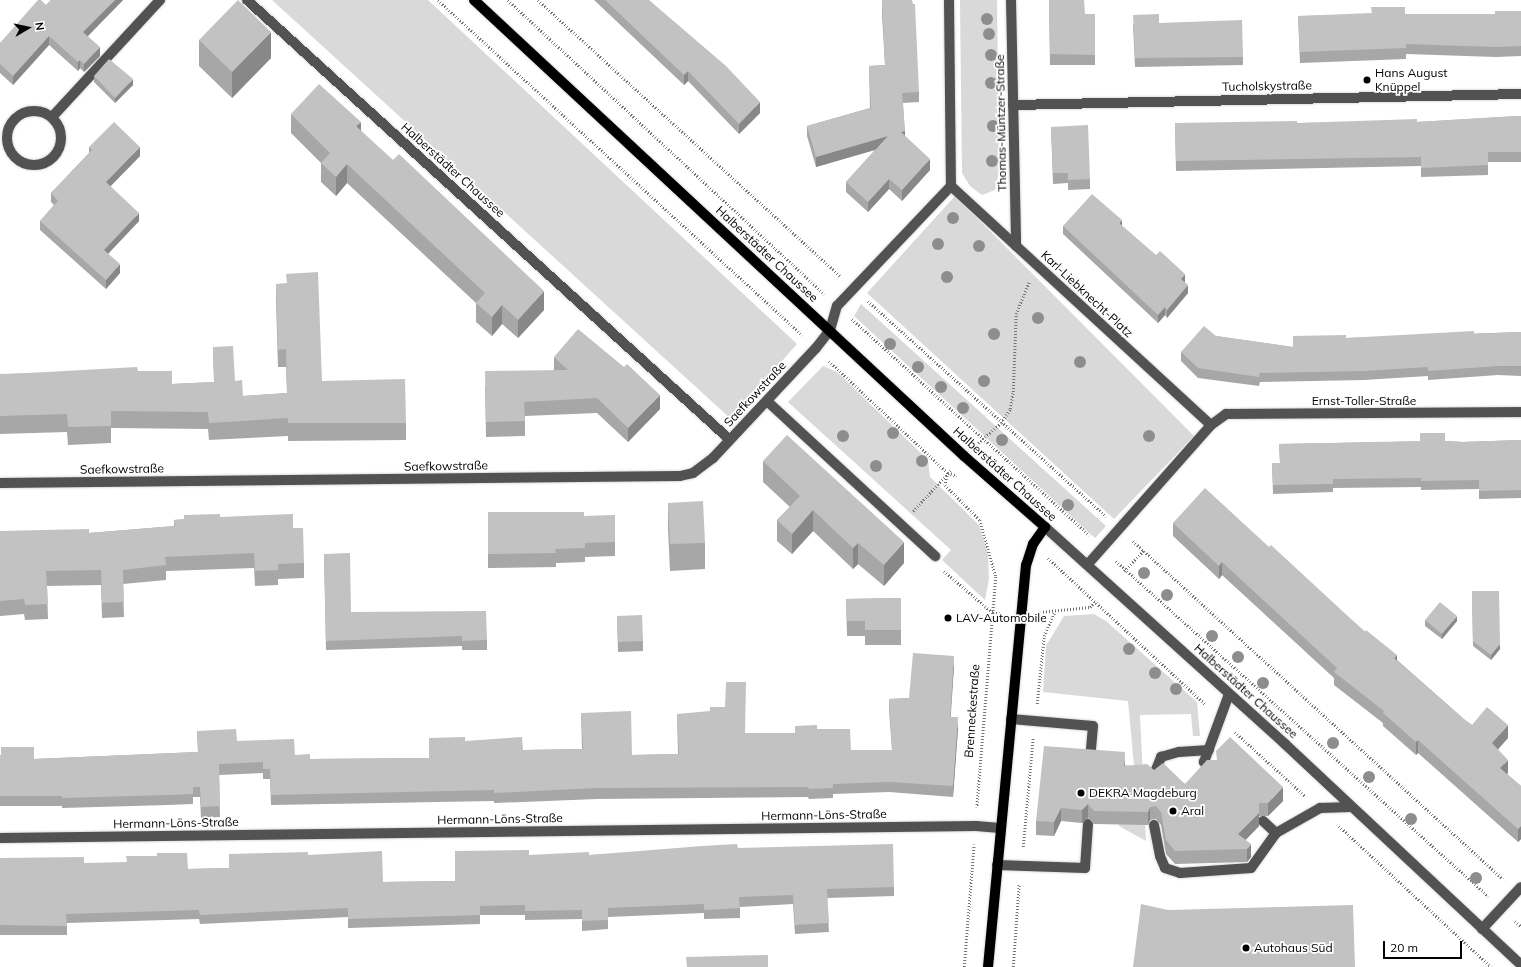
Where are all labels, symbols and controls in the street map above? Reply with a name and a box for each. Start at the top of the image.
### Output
north arrow [8,8,48,48]
text: N [32,21,47,31]
street label: Thomas-Müntzer-Straße [993,54,1009,192]
place label: Hans August Knüppel [1375,66,1448,94]
marker: Hans August Knüppel [1362,75,1372,85]
street label: Tucholskystraße [1222,78,1312,94]
street label: Halberstädter Chaussee [398,120,508,220]
street label: Halberstädter Chaussee [713,203,821,305]
street label: Karl-Liebknecht-Platz [1038,248,1136,340]
street label: Saefkowstraße [721,358,789,430]
street label: Ernst-Toller-Straße [1312,394,1416,408]
street label: Halberstädter Chaussee [950,424,1060,524]
street label: Saefkowstraße [404,458,488,474]
street label: Saefkowstraße [80,461,164,477]
place label: LAV-Automobile [956,611,1047,625]
marker: LAV-Automobile [943,613,953,623]
street label: Halberstädter Chaussee [1191,641,1301,741]
street label: Brenneckestraße [962,664,982,758]
place label: DEKRA Magdeburg [1089,786,1197,800]
marker: DEKRA Magdeburg [1076,788,1086,798]
place label: Aral [1181,804,1204,818]
marker: Aral [1168,806,1178,816]
street label: Hermann-Löns-Straße [761,807,887,823]
street label: Hermann-Löns-Straße [437,811,563,827]
street label: Hermann-Löns-Straße [113,815,239,831]
scale bar [1385,933,1464,959]
text: 20 m [1390,940,1418,955]
place label: Autohaus Süd [1254,941,1333,955]
marker: Autohaus Süd [1241,943,1251,953]

